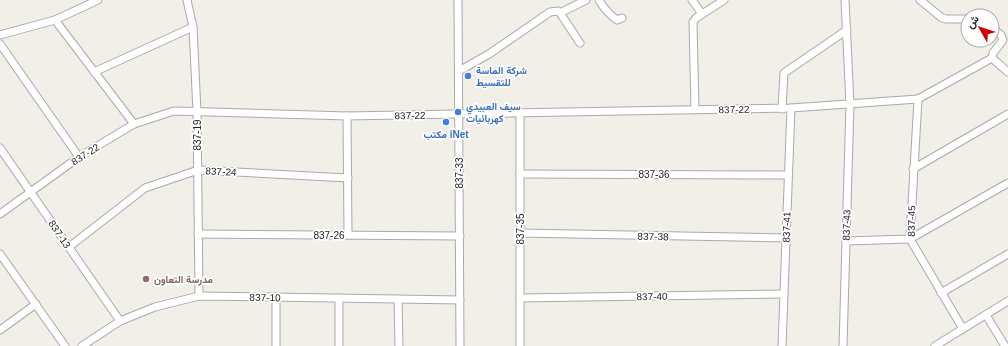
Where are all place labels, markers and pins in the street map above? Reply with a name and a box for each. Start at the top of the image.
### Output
place label: شركة الماسة للتقسيط [476,65,527,89]
marker: شركة الماسة للتقسيط [463,71,473,81]
place label: سيف العبيدي كهربائيات [466,101,521,125]
marker: سيف العبيدي كهربائيات [453,107,463,117]
marker: مكتب iNet [441,117,451,127]
place label: مكتب iNet [423,129,469,141]
marker: مدرسة التعاون [141,274,151,284]
place label: مدرسة التعاون [154,274,214,286]

